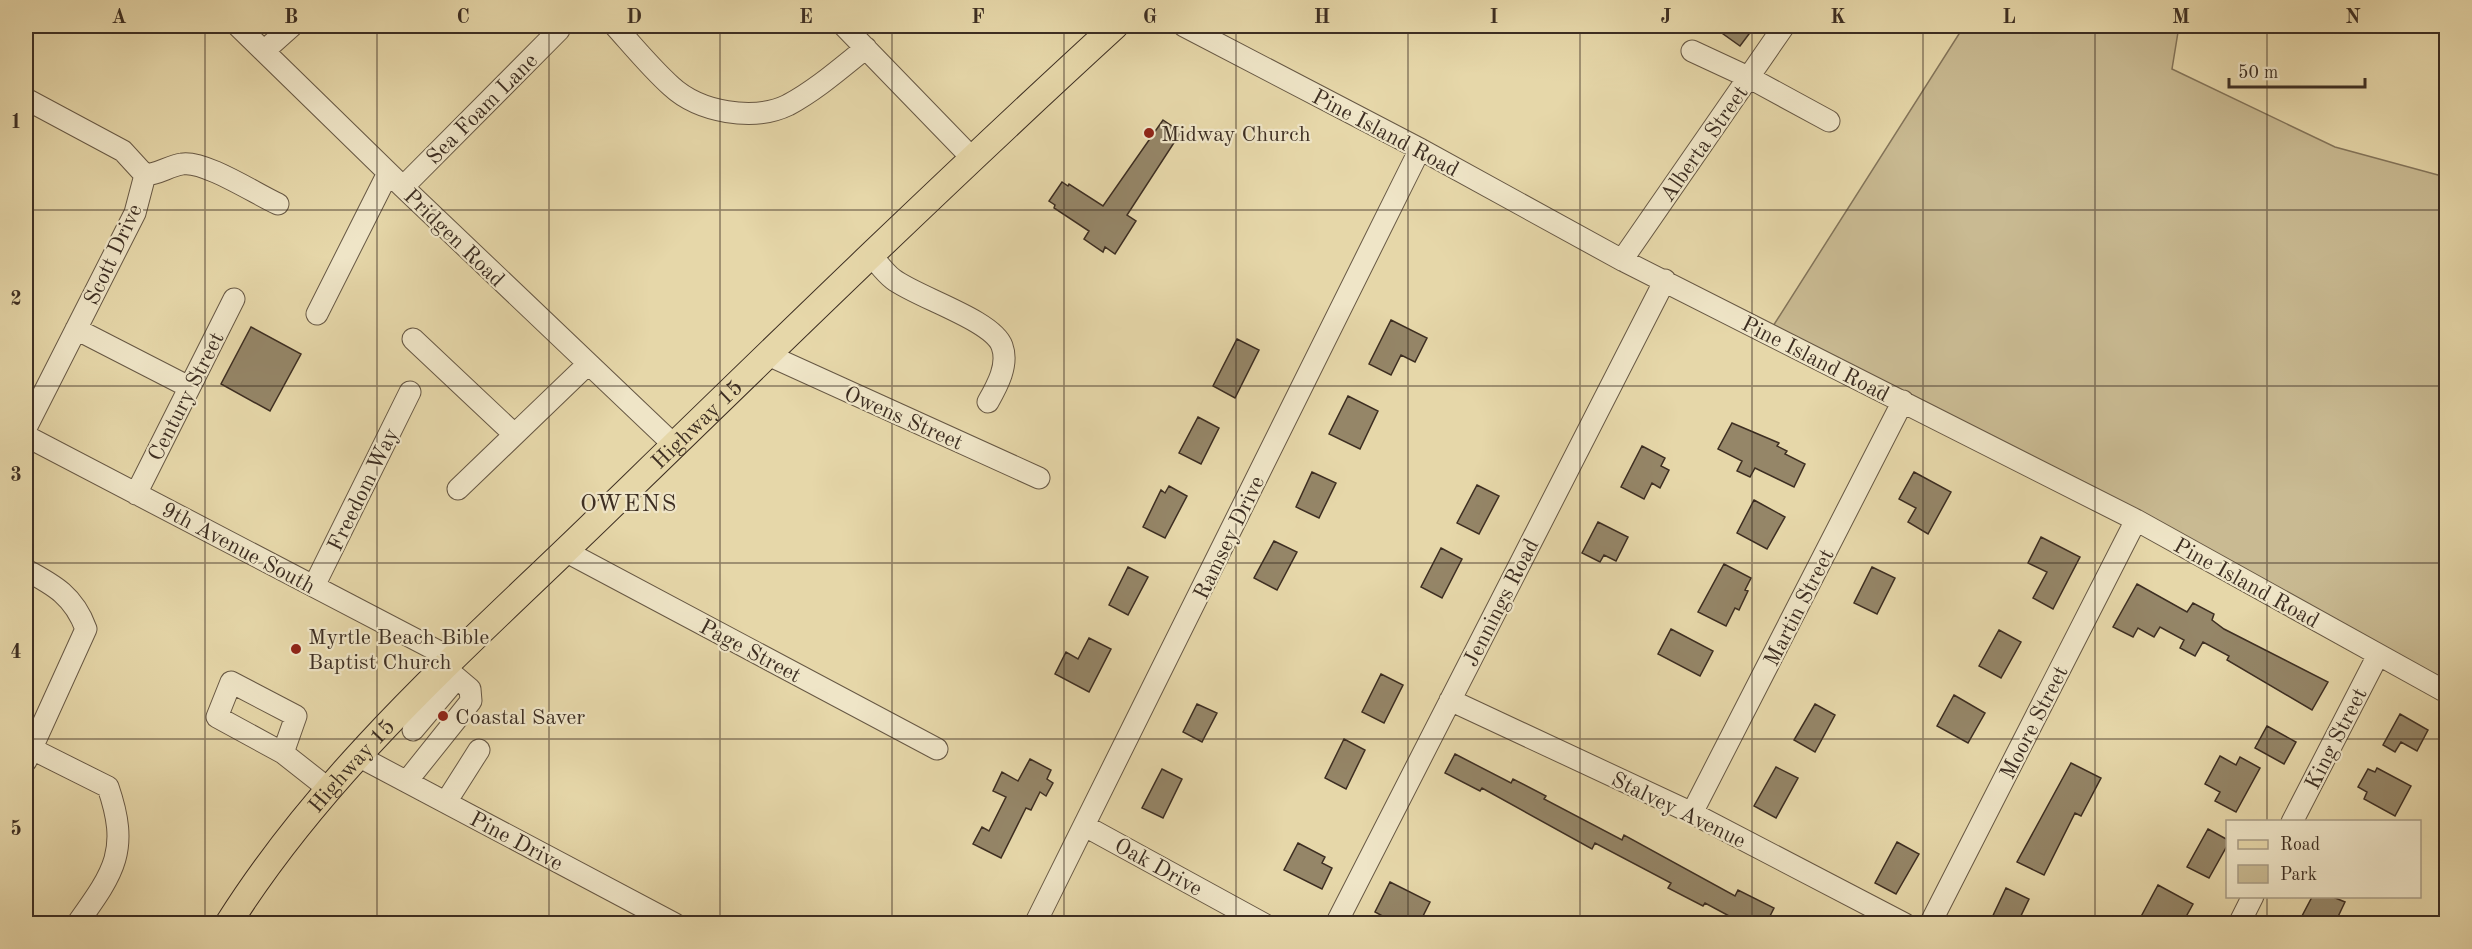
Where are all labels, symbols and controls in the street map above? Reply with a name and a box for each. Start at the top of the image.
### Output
text: A [111,8,127,28]
text: B [284,8,298,28]
text: C [456,8,470,28]
text: D [626,8,642,28]
text: E [799,8,813,28]
text: F [971,8,985,28]
text: G [1143,8,1157,28]
text: H [1314,8,1330,28]
text: I [1490,8,1498,28]
text: J [1661,8,1672,28]
text: K [1830,8,1846,28]
text: L [2002,8,2016,28]
text: M [2172,8,2190,28]
text: N [2345,8,2361,28]
street label: Sea Foam Lane [423,50,542,169]
scale bar [2229,51,2366,89]
text: 50 m [2238,64,2278,82]
street label: Alberta Street [1657,82,1753,206]
street label: Pine Island Road [1308,86,1462,182]
text: 1 [10,113,22,133]
place label: Midway Church [1161,124,1311,146]
marker: Midway Church [1142,126,1156,140]
street label: Pridgen Road [399,185,508,292]
street label: Scott Drive [81,201,147,309]
text: 2 [10,290,22,310]
street label: Pine Island Road [1738,313,1893,406]
street label: Century Street [145,329,229,465]
street label: Highway 15 [648,376,747,474]
street label: Owens Street [841,383,966,455]
street label: Freedom Way [325,425,403,555]
text: 3 [10,466,22,486]
street label: Ramsey Drive [1190,473,1269,603]
district label: OWENS [580,493,678,517]
street label: 9th Avenue South [158,499,319,599]
street label: Jennings Road [1460,535,1543,670]
street label: Pine Island Road [2170,535,2322,633]
street label: Martin Street [1761,546,1839,670]
street label: Page Street [696,616,804,688]
place label: Myrtle Beach Bible Baptist Church [308,627,489,674]
marker: Myrtle Beach Bible Baptist Church [289,642,303,656]
text: 4 [10,643,22,663]
street label: Moore Street [1997,663,2073,783]
street label: King Street [2302,685,2372,793]
place label: Coastal Saver [455,707,585,729]
marker: Coastal Saver [436,709,450,723]
street label: Highway 15 [305,716,400,817]
street label: Stalvey Avenue [1607,769,1749,853]
street label: Pine Drive [466,808,566,875]
text: 5 [10,819,22,840]
legend [2226,820,2421,898]
street label: Oak Drive [1110,835,1206,901]
text: Road [2280,836,2320,854]
text: Park [2280,866,2317,884]

